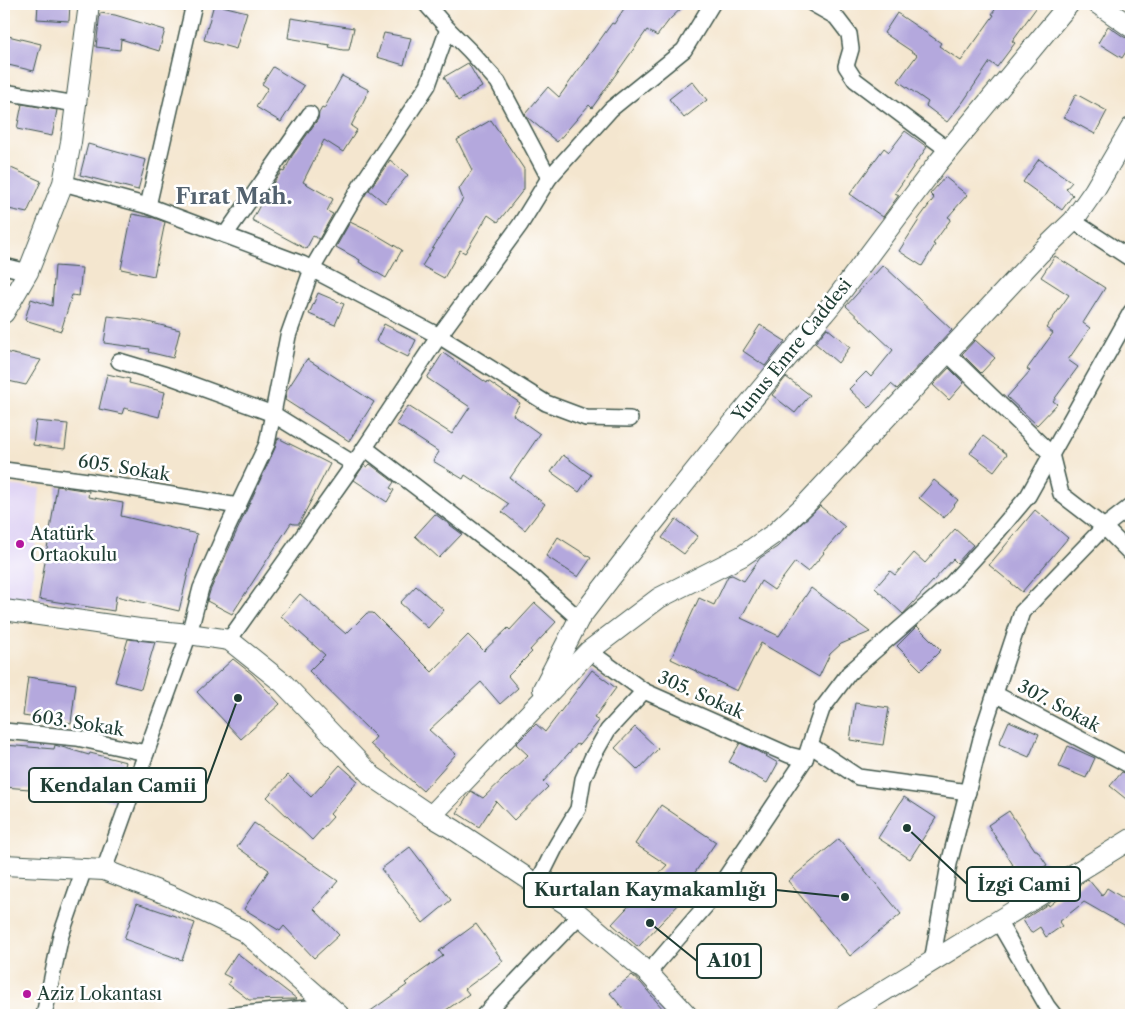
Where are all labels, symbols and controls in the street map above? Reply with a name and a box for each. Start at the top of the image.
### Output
district label: Fırat Mah. [175,183,293,210]
street label: Yunus Emre Caddesi [727,274,857,427]
street label: 605. Sokak [76,450,173,486]
place label: Atatürk Ortaokulu [29,523,117,566]
marker: Atatürk Ortaokulu [14,538,26,550]
street label: 305. Sokak [654,666,749,724]
street label: 307. Sokak [1014,675,1106,738]
street label: 603. Sokak [30,705,127,741]
callout: Kendalan Camii [29,768,206,802]
text: Kendalan Camii [39,774,197,797]
callout: İzgi Cami [967,867,1080,901]
callout: Kurtalan Kaymakamlığı [524,873,776,907]
text: İzgi Cami [977,873,1071,896]
text: Kurtalan Kaymakamlığı [534,878,766,901]
callout: A101 [697,944,761,978]
text: A101 [706,949,751,972]
place label: Aziz Lokantası [36,983,162,1005]
marker: Aziz Lokantası [21,988,33,1000]

